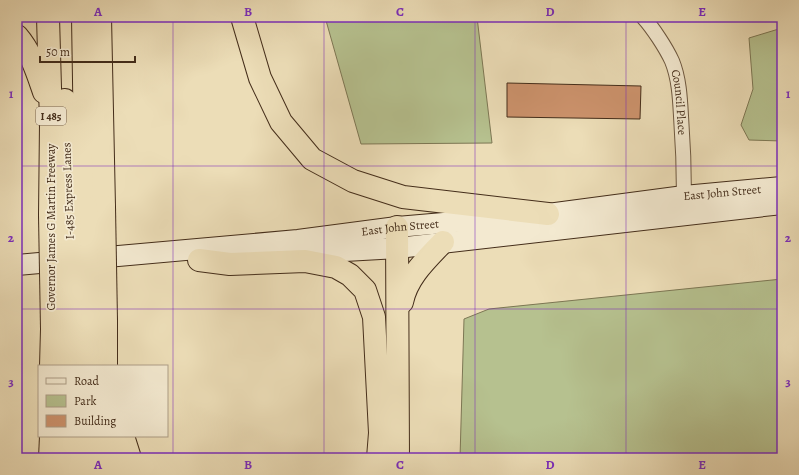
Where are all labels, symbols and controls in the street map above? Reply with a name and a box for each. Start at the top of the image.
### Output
text: A [93,3,103,20]
text: B [244,3,252,20]
text: C [396,3,404,20]
text: D [545,3,555,20]
text: E [698,3,706,20]
scale bar [40,38,135,64]
text: 50 m [46,44,70,60]
street label: Council Place [667,68,690,136]
text: 1 [9,85,14,102]
text: 1 [786,85,791,102]
road number: I 485 [36,107,66,125]
street label: I-485 Express Lanes [58,142,78,240]
street label: Governor James G Martin Freeway [43,143,59,310]
street label: East John Street [683,181,762,204]
street label: East John Street [360,215,440,240]
text: 2 [8,229,15,246]
text: 2 [785,229,792,246]
legend [38,365,168,437]
text: 3 [8,373,14,390]
text: Road [74,373,100,389]
text: 3 [785,373,791,390]
text: Park [74,393,97,409]
text: Building [74,413,116,429]
text: A [93,456,103,473]
text: B [244,456,252,473]
text: C [396,456,404,473]
text: D [545,456,555,473]
text: E [698,456,706,473]

